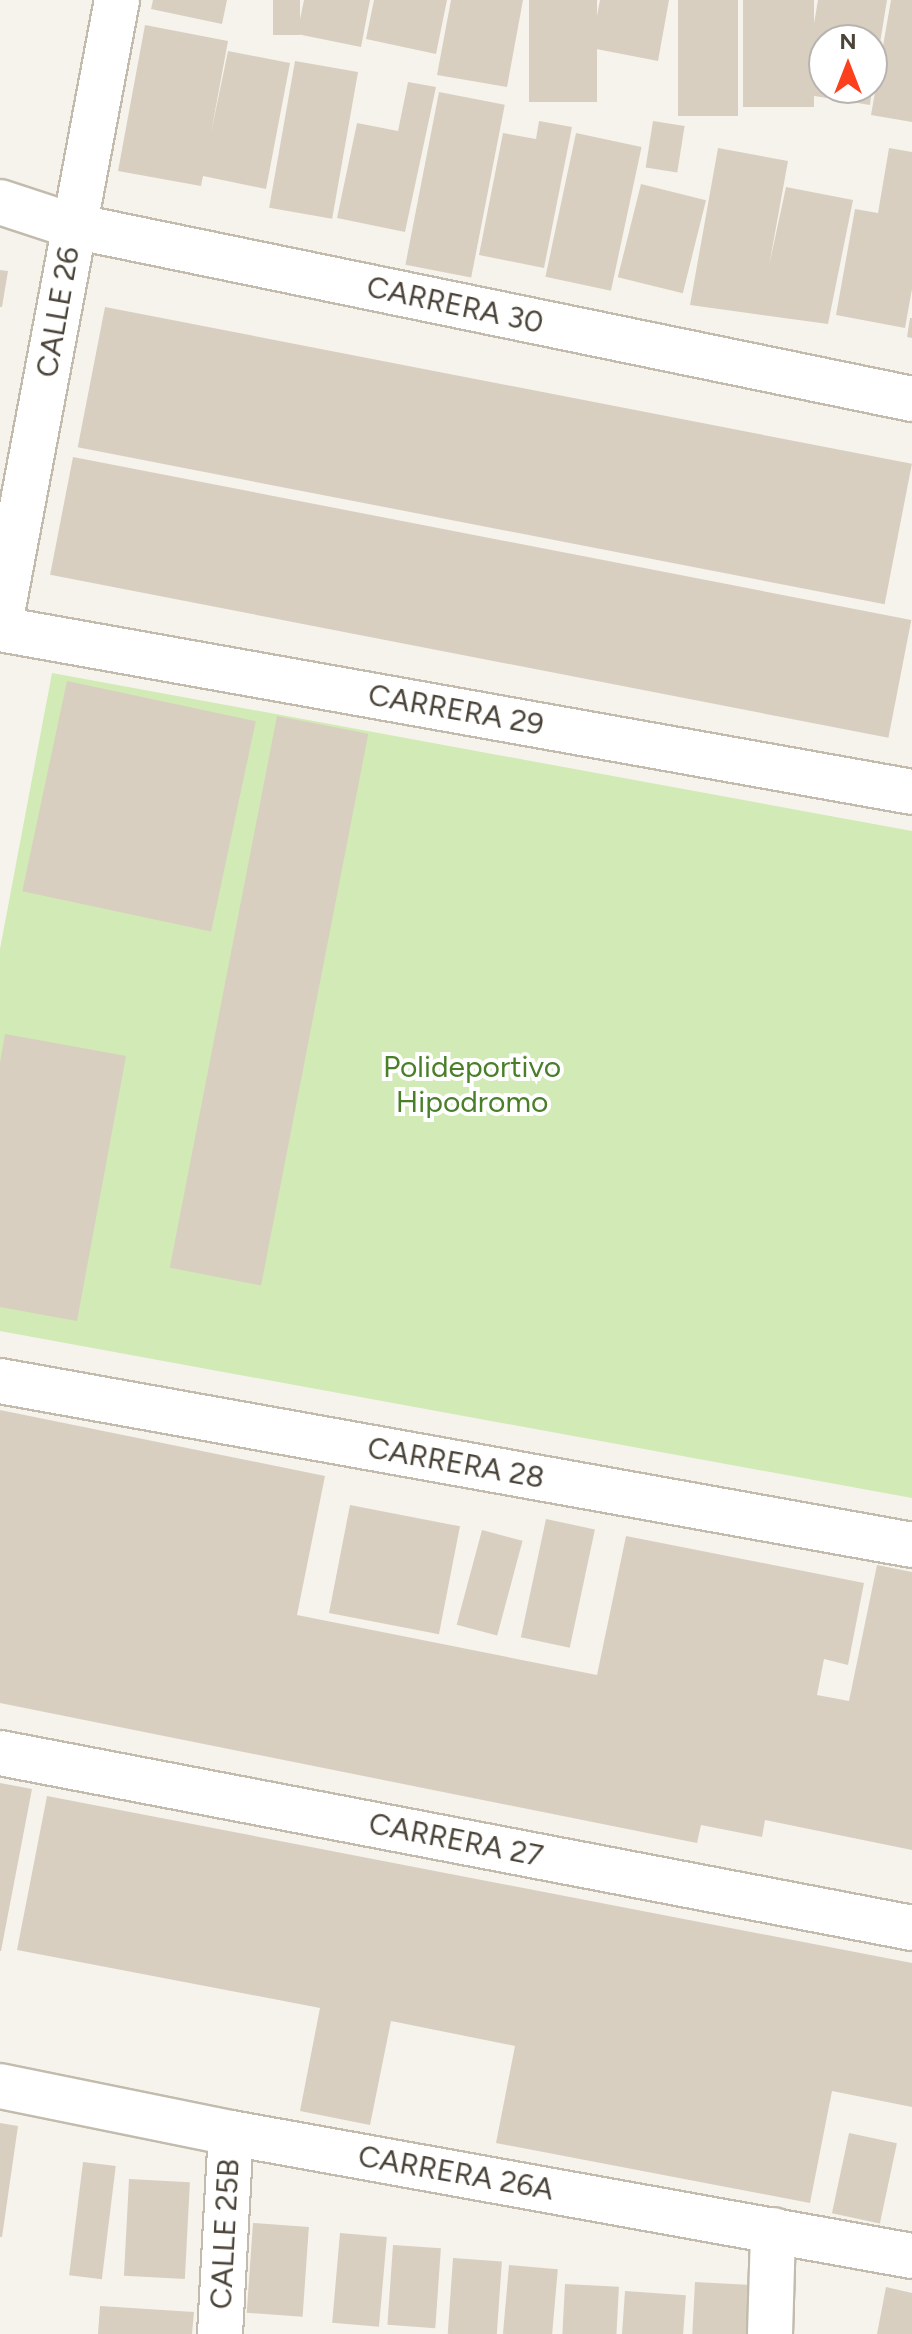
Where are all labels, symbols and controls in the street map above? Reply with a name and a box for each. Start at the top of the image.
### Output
north arrow [808,24,888,104]
text: N [839,28,857,55]
street label: CALLE 26 [29,244,87,380]
street label: CARRERA 30 [364,269,546,341]
street label: CARRERA 29 [365,677,547,743]
park label: Polideportivo Hipodromo [383,1049,561,1120]
street label: CARRERA 28 [365,1430,547,1496]
street label: CARRERA 27 [366,1805,546,1875]
street label: CARRERA 26A [355,2138,557,2208]
street label: CALLE 25B [203,2158,247,2310]

